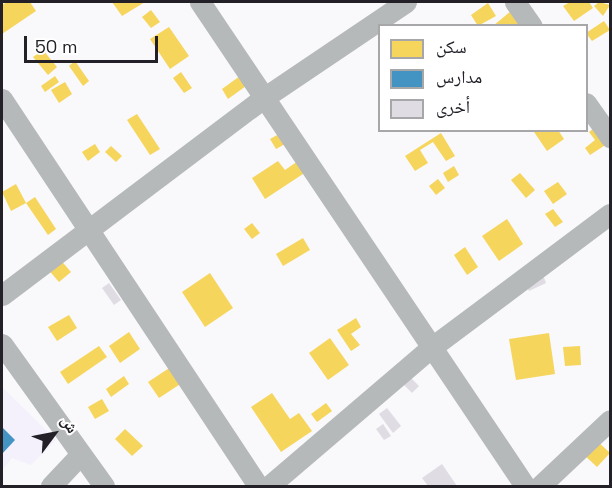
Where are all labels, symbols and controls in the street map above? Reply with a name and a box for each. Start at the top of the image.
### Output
scale bar [27,24,160,62]
legend [378,24,588,132]
text: 50 m [35,35,77,58]
text: سكن [436,35,467,58]
text: مدارس [436,65,482,88]
text: أخرى [436,95,470,118]
north arrow [24,404,84,464]
text: ش [56,411,83,437]

